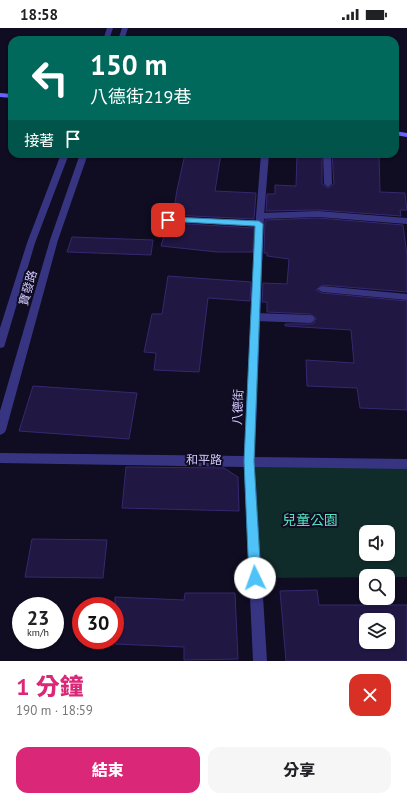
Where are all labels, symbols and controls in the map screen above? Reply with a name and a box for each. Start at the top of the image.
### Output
text: 18:58 [20,5,58,24]
text: 150 m [90,46,167,83]
icon: left [24,52,76,104]
text: 八德街219巷 [90,85,191,108]
icon: arrive [62,128,84,150]
text: 接著 [24,131,54,150]
pin [151,203,185,237]
icon: arrive [157,209,179,231]
street label: 寶發路 [15,268,40,307]
street label: 八德街 [229,389,246,425]
street label: 和平路 [186,452,222,467]
park label: 兒童公園 [282,511,338,529]
map controls [359,525,395,649]
button: sound [359,525,395,561]
position arrow [234,557,276,599]
button: search [359,569,395,605]
speed limit sign: 30 [72,597,124,649]
text: 23 [27,605,49,631]
button: layers [359,613,395,649]
text: km/h [27,626,49,639]
text: 1 分鐘 [16,671,84,702]
button: close [349,674,391,716]
text: 190 m · 18:59 [16,702,93,719]
button: 結束 [16,747,200,793]
button: 分享 [208,747,391,793]

